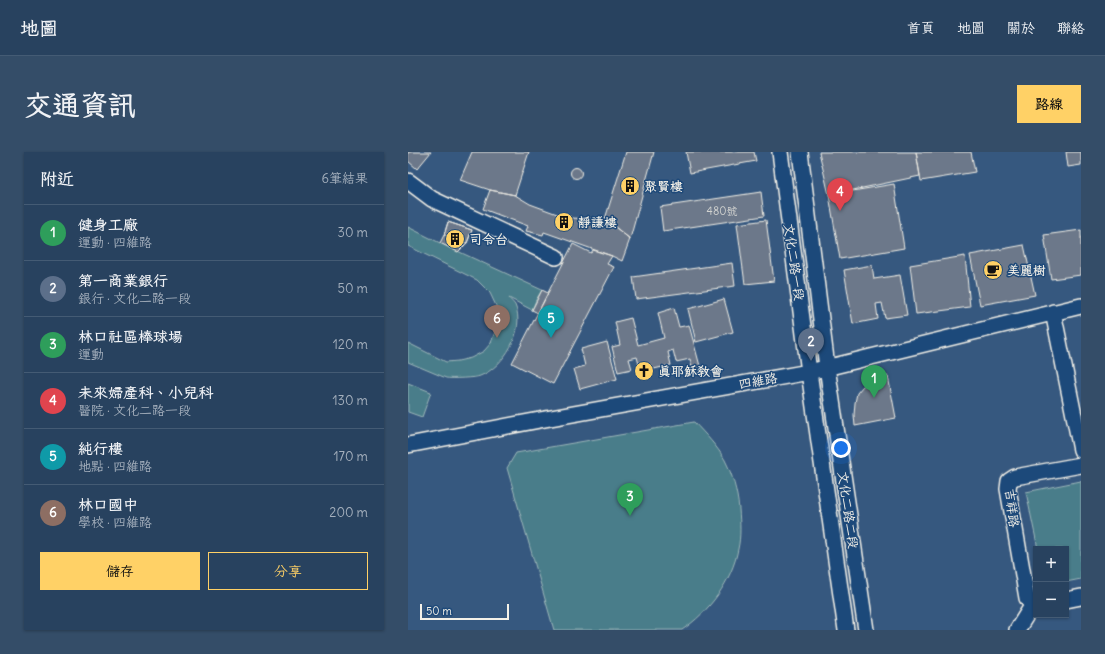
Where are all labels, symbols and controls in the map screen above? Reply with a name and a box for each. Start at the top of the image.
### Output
text: 地圖 [20,16,58,40]
text: 首頁 [907,19,935,37]
text: 地圖 [957,19,985,37]
text: 關於 [1007,19,1035,37]
text: 聯絡 [1057,19,1085,37]
button: 路線 [1017,85,1081,123]
text: 交通資訊 [24,87,136,123]
text: 附近 [40,168,74,190]
text: 6筆結果 [321,170,368,187]
building icon: 聚賢樓 [619,175,641,197]
place label: 聚賢樓 [644,178,683,195]
pin: 4 [827,178,853,211]
house number: 480號 [707,204,737,218]
building icon: 靜謙樓 [553,211,575,233]
place label: 靜謙樓 [578,214,617,231]
text: 健身工廠 [78,215,138,234]
street label: 文化二路一段 [780,222,808,302]
text: 1 [50,224,56,241]
text: 30 m [338,224,368,241]
building icon: 司令台 [444,228,466,250]
place label: 司令台 [469,231,508,248]
text: 運動 · 四維路 [78,234,152,251]
cafe icon: 美麗樹 [982,259,1004,281]
place label: 美麗樹 [1007,262,1046,279]
text: 第一商業銀行 [78,271,168,290]
text: 2 [49,280,57,297]
text: 50 m [337,280,368,297]
text: 銀行 · 文化二路一段 [78,290,191,307]
pin: 6 [484,305,510,338]
pin: 5 [538,305,564,338]
text: 林口社區棒球場 [78,327,183,346]
pin: 2 [798,328,824,361]
text: 3 [49,336,57,353]
text: 120 m [333,336,368,353]
text: 運動 [78,346,104,363]
church icon: 真耶穌教會 [633,360,655,382]
place label: 真耶穌教會 [658,363,723,380]
pin: 1 [861,365,887,398]
street label: 四維路 [737,369,779,393]
text: 未來婦產科、小兒科 [78,383,213,402]
text: 4 [49,392,57,409]
text: 130 m [332,392,368,409]
text: 醫院 · 文化二路一段 [78,402,191,419]
your location [831,438,851,458]
text: 純行樓 [78,439,123,458]
text: 5 [49,448,57,465]
text: 170 m [333,448,368,465]
text: 地點 · 四維路 [78,458,152,475]
street label: 文化二路二段 [834,470,862,550]
pin: 3 [617,483,643,516]
street label: 吉祥路 [1001,488,1023,528]
text: 林口國中 [78,495,138,514]
text: 6 [49,504,57,521]
text: 200 m [329,504,368,521]
text: 學校 · 四維路 [78,514,152,531]
map controls [1033,546,1069,618]
button: + [1033,546,1069,582]
button: 儲存 [40,552,200,590]
button: 分享 [208,552,368,590]
button: − [1033,582,1069,618]
scale bar [420,602,509,621]
text: 50 m [426,604,452,618]

